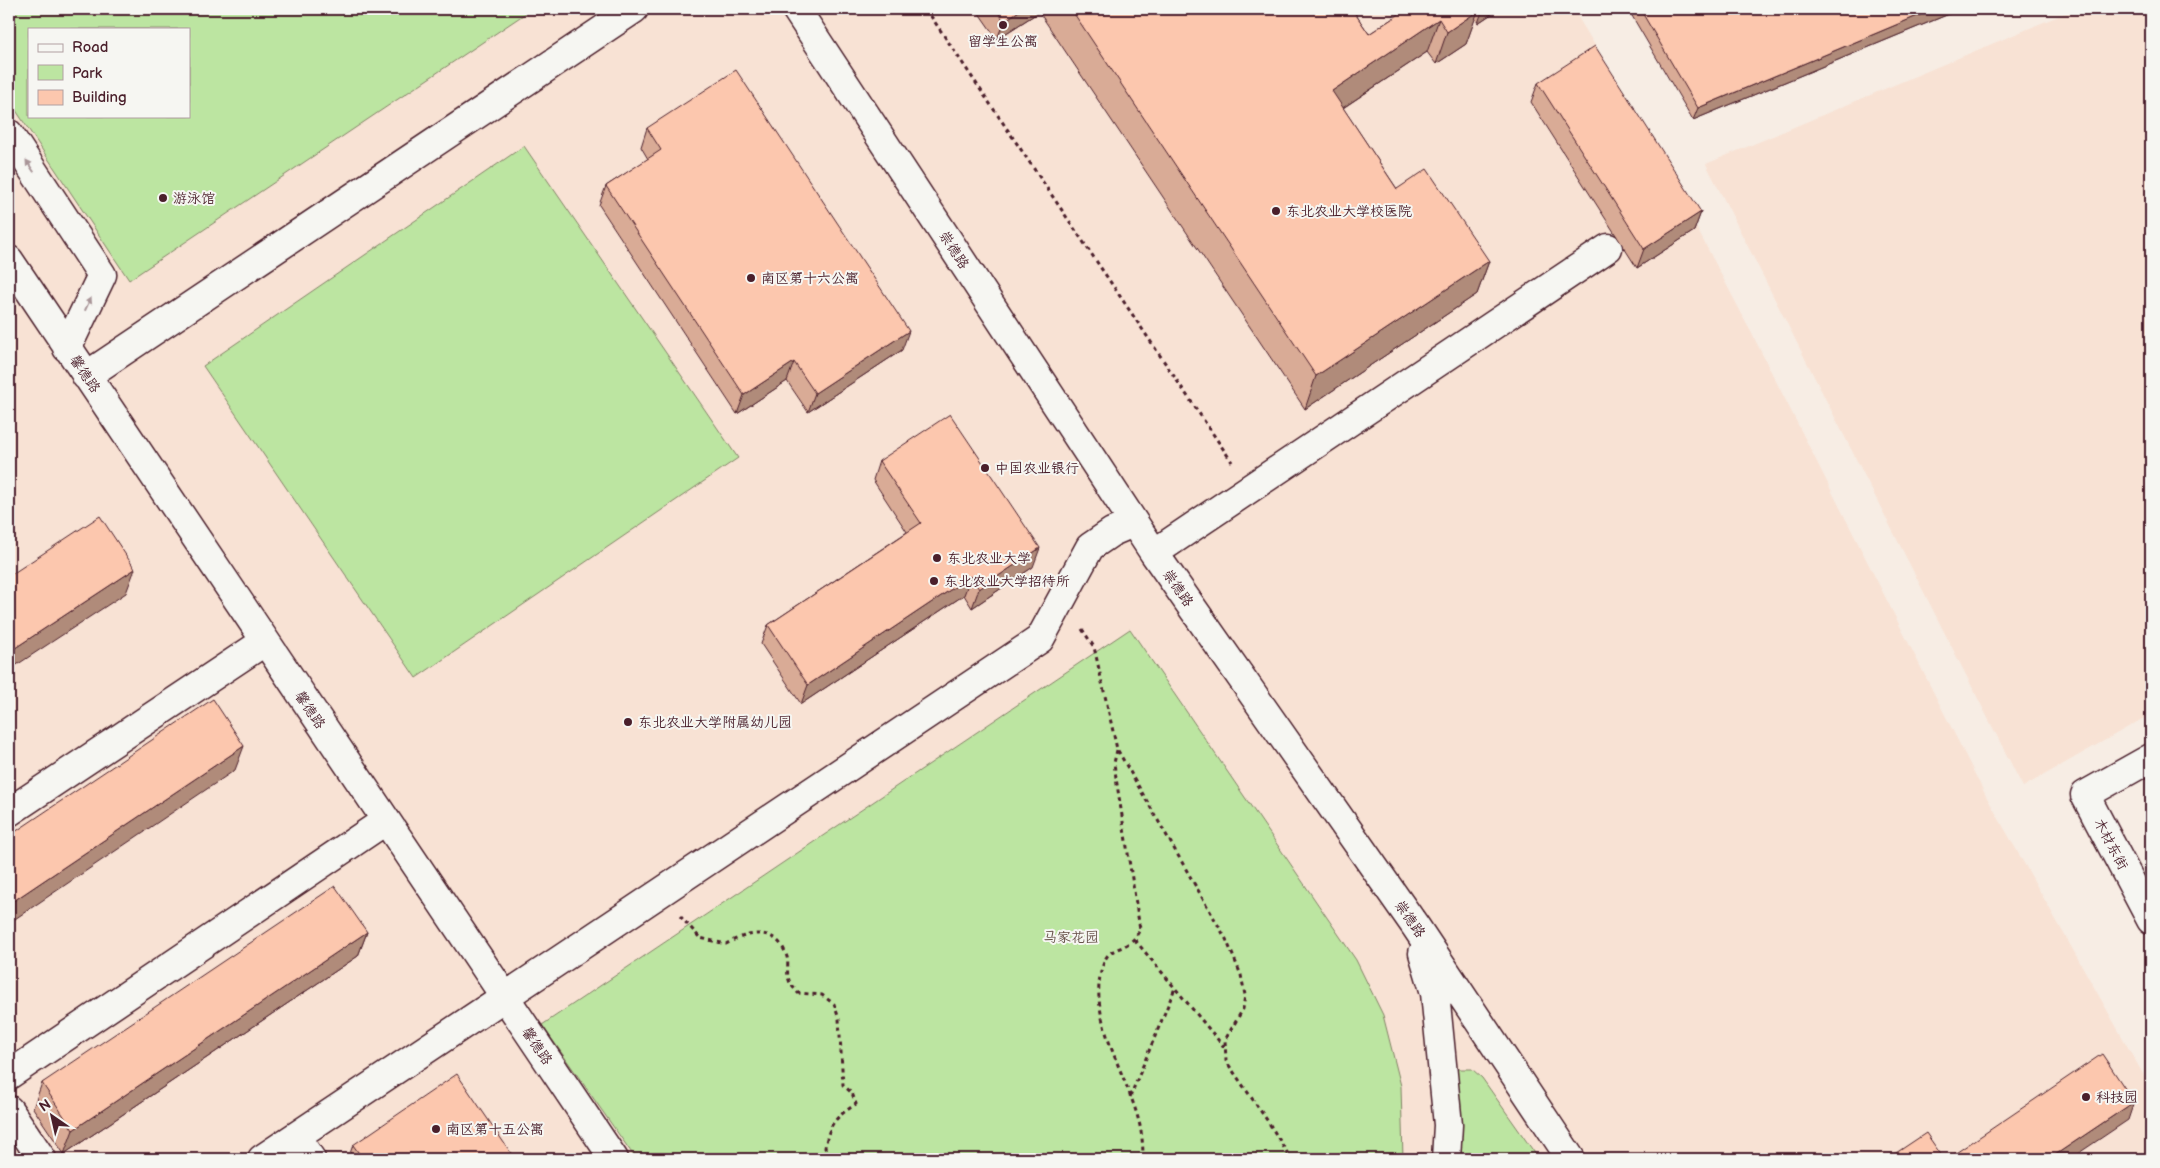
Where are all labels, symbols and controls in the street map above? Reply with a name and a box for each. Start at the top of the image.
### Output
marker: 留学生公寓 [997,19,1009,31]
legend [28,28,190,118]
place label: 留学生公寓 [968,33,1038,50]
text: Road [72,38,108,57]
text: Park [72,64,103,83]
text: Building [72,88,127,107]
one-way arrow [25,159,34,173]
place label: 游泳馆 [173,190,215,207]
marker: 游泳馆 [157,192,169,204]
place label: 东北农业大学校医院 [1286,203,1412,220]
marker: 东北农业大学校医院 [1270,205,1282,217]
street label: 崇德路 [935,228,973,272]
place label: 南区第十六公寓 [761,270,859,287]
marker: 南区第十六公寓 [745,272,757,284]
one-way arrow [84,297,92,311]
street label: 馨德路 [66,352,104,396]
place label: 中国农业银行 [995,460,1079,477]
marker: 中国农业银行 [979,462,991,474]
place label: 东北农业大学 [947,550,1031,567]
marker: 东北农业大学 [931,552,943,564]
street label: 崇德路 [1159,566,1197,610]
place label: 东北农业大学招待所 [944,573,1070,590]
marker: 东北农业大学招待所 [928,575,940,587]
street label: 馨德路 [291,688,329,732]
place label: 东北农业大学附属幼儿园 [638,714,792,731]
marker: 东北农业大学附属幼儿园 [622,716,634,728]
street label: 木材东街 [2090,815,2132,873]
street label: 崇德路 [1391,897,1429,941]
park label: 马家花园 [1043,929,1099,946]
street label: 馨德路 [518,1024,556,1068]
place label: 科技园 [2096,1089,2138,1106]
north arrow [28,1090,78,1140]
marker: 科技园 [2080,1091,2092,1103]
text: N [36,1096,54,1116]
place label: 南区第十五公寓 [446,1121,544,1138]
marker: 南区第十五公寓 [430,1123,442,1135]

